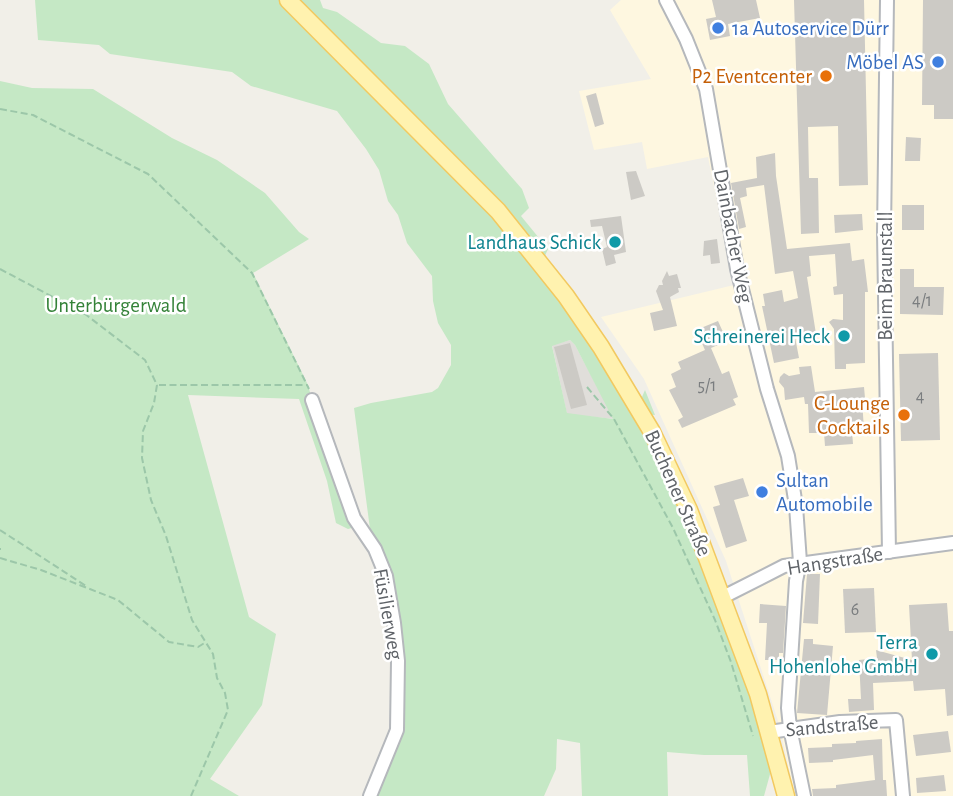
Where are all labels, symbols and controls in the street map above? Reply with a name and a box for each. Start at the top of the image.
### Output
place label: 1a Autoservice Dürr [732,18,889,39]
marker: 1a Autoservice Dürr [710,20,726,36]
place label: Möbel AS [846,52,924,73]
marker: Möbel AS [930,54,946,70]
place label: P2 Eventcenter [692,66,812,87]
marker: P2 Eventcenter [818,68,834,84]
street label: Dainbacher Weg [710,167,756,306]
street label: Beim Braunstall [875,211,896,341]
place label: Landhaus Schick [467,232,601,253]
marker: Landhaus Schick [607,234,623,250]
house number: 4/1 [912,292,932,310]
park label: Unterbürgerwald [45,295,187,316]
place label: Schreinerei Heck [693,326,830,347]
marker: Schreinerei Heck [836,328,852,344]
house number: 5/1 [698,377,716,395]
house number: 4 [916,388,925,406]
place label: C-Lounge Cocktails [814,393,890,438]
marker: C-Lounge Cocktails [896,407,912,423]
street label: Buchener Straße [641,427,715,559]
place label: Sultan Automobile [776,470,873,515]
marker: Sultan Automobile [754,484,770,500]
street label: Hangstraße [786,543,884,579]
street label: Füsilierweg [370,567,406,662]
house number: 6 [851,601,859,619]
place label: Terra Hohenlohe GmbH [769,632,918,677]
marker: Terra Hohenlohe GmbH [924,646,940,662]
street label: Sandstraße [785,711,879,741]

